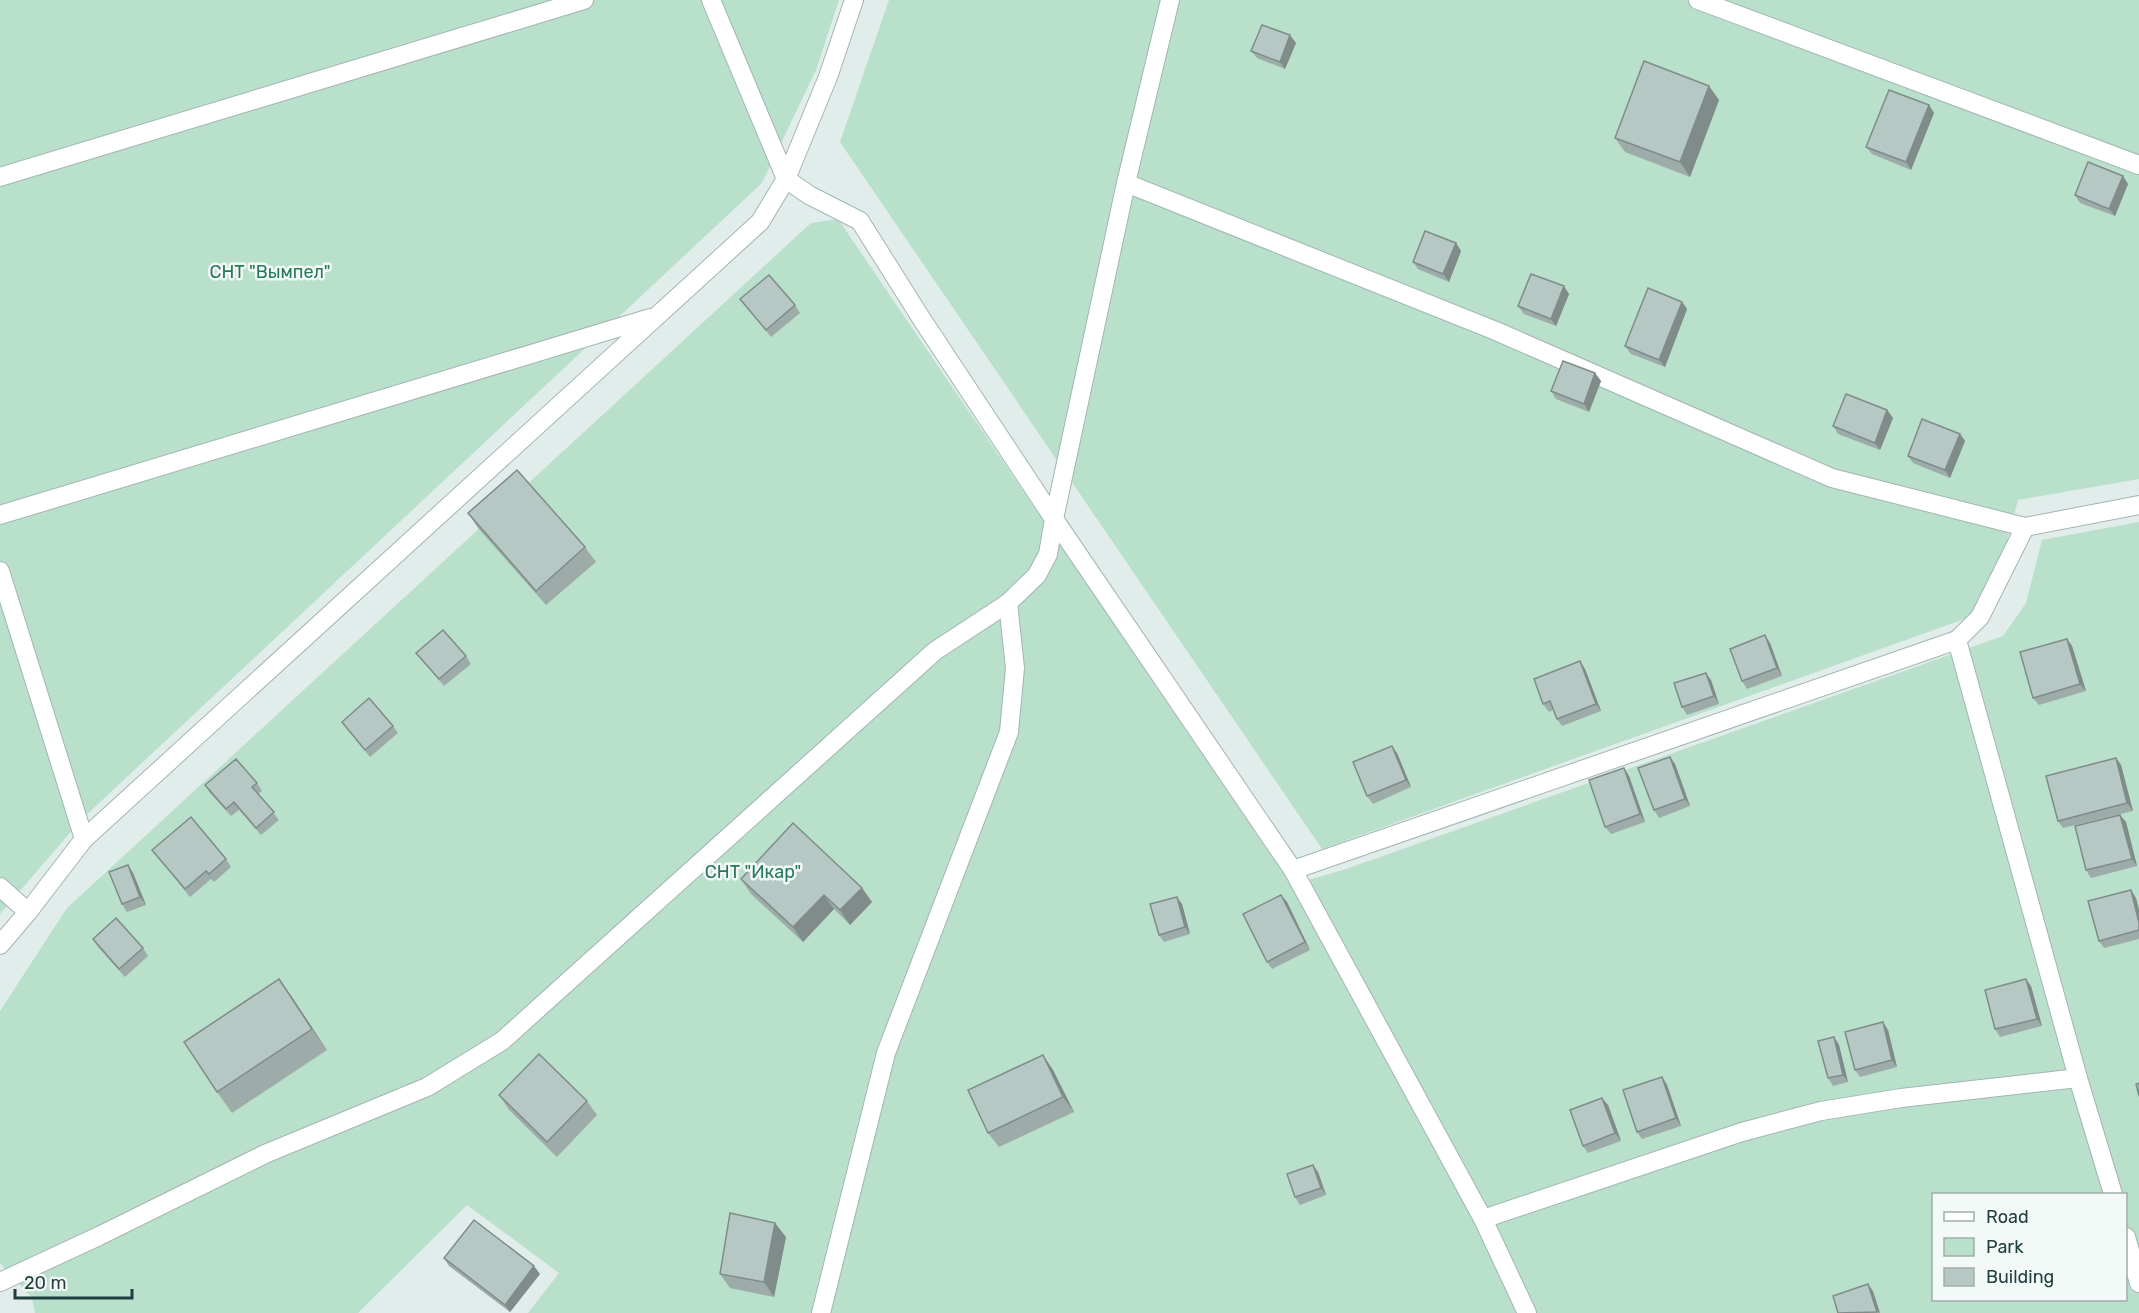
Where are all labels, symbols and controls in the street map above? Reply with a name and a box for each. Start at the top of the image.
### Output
park label: СНТ "Вымпел" [209,261,331,283]
park label: СНТ "Икар" [705,861,801,883]
legend [1932,1193,2127,1301]
text: Road [1986,1206,2029,1228]
text: Park [1986,1236,2024,1258]
scale bar [15,1262,132,1300]
text: Building [1986,1266,2054,1288]
text: 20 m [24,1272,66,1294]

